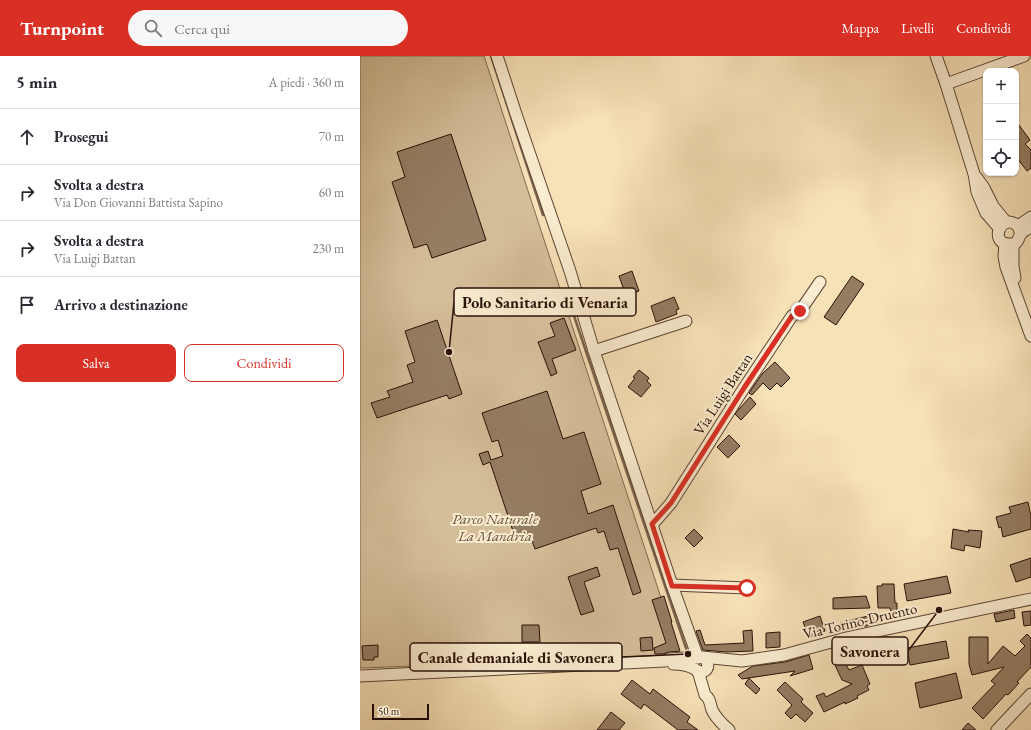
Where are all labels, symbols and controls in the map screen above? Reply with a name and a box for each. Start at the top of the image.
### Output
search box [128,10,408,46]
text: Turnpoint [20,16,104,41]
icon: search [142,17,164,39]
text: Cerca qui [174,19,230,38]
text: Mappa [841,19,879,37]
text: Livelli [901,19,934,37]
text: Condividi [956,19,1011,37]
map controls [983,68,1019,176]
button: + [983,68,1019,104]
text: 5 min [16,71,57,93]
text: A piedi · 360 m [269,74,344,91]
button: − [983,104,1019,140]
icon: ahead [16,126,38,148]
text: Prosegui [54,127,109,146]
text: 70 m [319,128,344,145]
button: locate [983,140,1019,176]
text: Svolta a destra [54,175,144,194]
icon: right [16,182,38,204]
text: 60 m [319,184,344,201]
text: Via Don Giovanni Battista Sapino [54,194,223,211]
text: Svolta a destra [54,231,144,250]
icon: right [16,238,38,260]
text: 230 m [313,240,344,257]
text: Via Luigi Battan [54,250,136,267]
callout: Polo Sanitario di Venaria [454,288,636,316]
text: Polo Sanitario di Venaria [462,292,629,313]
icon: arrive [16,294,38,316]
text: Arrivo a destinazione [54,295,188,314]
route end [791,302,809,320]
button: Salva [16,344,176,382]
button: Condividi [184,344,344,382]
street label: Via Luigi Battan [689,349,756,438]
park label: Parco Naturale La Mandria [452,509,539,545]
route start [738,579,756,597]
street label: Via Torino-Druento [801,598,919,643]
callout: Savonera [832,637,908,665]
text: Savonera [840,641,901,662]
callout: Canale demaniale di Savonera [410,643,622,671]
text: Canale demaniale di Savonera [418,647,615,668]
scale bar [372,702,429,721]
text: 50 m [378,704,399,718]

